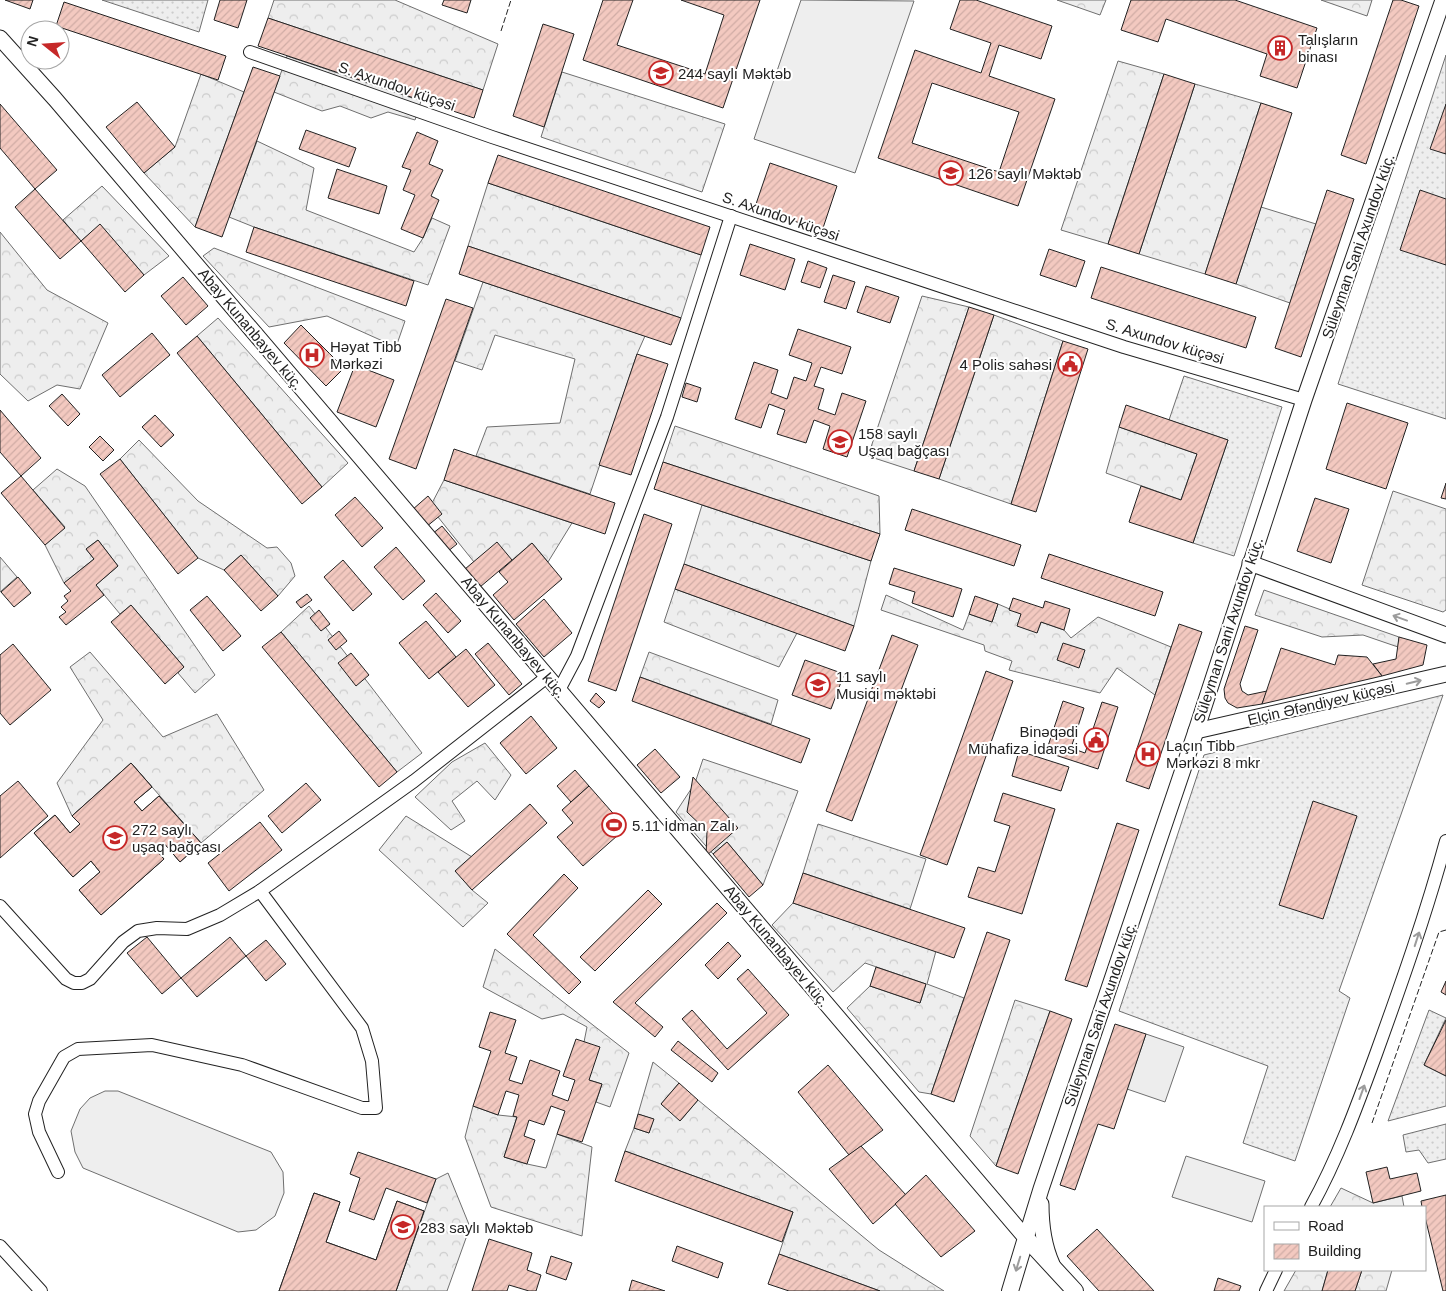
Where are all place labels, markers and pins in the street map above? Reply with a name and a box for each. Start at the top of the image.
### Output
place label: Talışların binası [1298,31,1358,65]
building icon: Talışların binası [1267,35,1293,61]
school or university icon: 244 saylı Məktəb [648,60,674,86]
place label: 244 saylı Məktəb [678,65,791,82]
school or university icon: 126 saylı Məktəb [938,160,964,186]
place label: 126 saylı Məktəb [968,165,1081,182]
place label: Həyat Tibb Mərkəzi [330,338,402,372]
hospital icon: Həyat Tibb Mərkəzi [299,342,325,368]
public building icon: 4 Polis sahəsi [1057,351,1083,377]
place label: 4 Polis sahəsi [959,356,1052,373]
place label: 158 saylı Uşaq bağçası [858,425,950,459]
school or university icon: 158 saylı Uşaq bağçası [827,429,853,455]
place label: 11 saylı Musiqi məktəbi [836,668,936,702]
school or university icon: 11 saylı Musiqi məktəbi [805,672,831,698]
place label: Binəqədi Mühafizə İdarəsi [968,723,1078,757]
public building icon: Binəqədi Mühafizə İdarəsi [1083,727,1109,753]
place label: Laçın Tibb Mərkəzi 8 mkr [1166,737,1260,771]
hospital icon: Laçın Tibb Mərkəzi 8 mkr [1135,741,1161,767]
sports icon: 5.11 İdman Zalı [601,812,627,838]
place label: 5.11 İdman Zalı [632,817,735,834]
place label: 272 saylı uşaq bağçası [132,821,221,855]
school or university icon: 272 saylı uşaq bağçası [102,825,128,851]
school or university icon: 283 saylı Məktəb [390,1214,416,1240]
place label: 283 saylı Məktəb [420,1219,533,1236]

